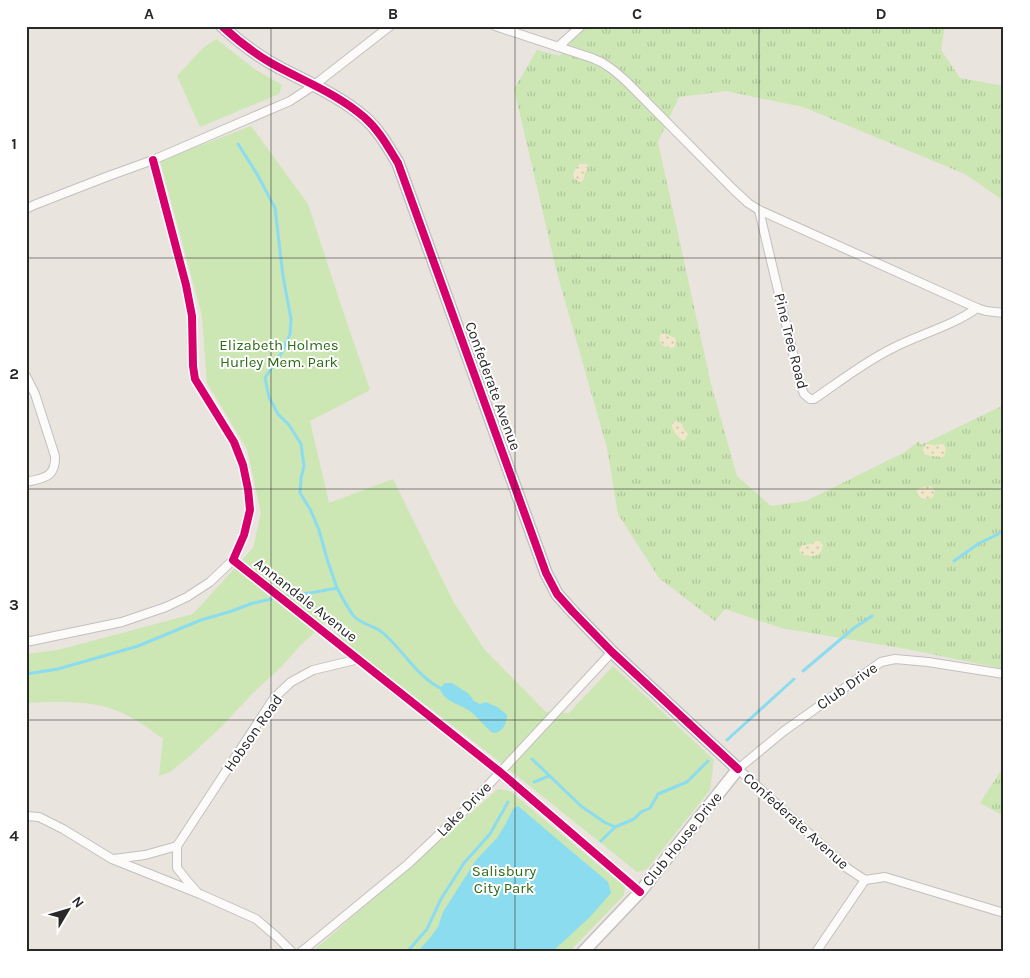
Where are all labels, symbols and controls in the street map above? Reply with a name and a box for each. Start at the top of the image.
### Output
text: A [144,4,154,23]
text: B [388,4,398,23]
text: C [632,4,642,23]
text: D [876,4,887,23]
text: 1 [11,134,17,153]
street label: Pine Tree Road [770,291,812,391]
street label: Confederate Avenue [461,319,525,453]
park label: Elizabeth Holmes Hurley Mem. Park [219,336,339,371]
text: 2 [9,364,19,383]
street label: Annandale Avenue [251,554,361,646]
text: 3 [9,595,19,614]
street label: Club Drive [813,659,881,713]
street label: Hobson Road [220,691,286,775]
street label: Confederate Avenue [740,769,852,873]
street label: Lake Drive [433,778,495,840]
street label: Club House Drive [638,788,726,890]
text: 4 [9,826,19,845]
park label: Salisbury City Park [472,862,536,897]
north arrow [42,886,92,936]
text: N [68,893,88,911]

